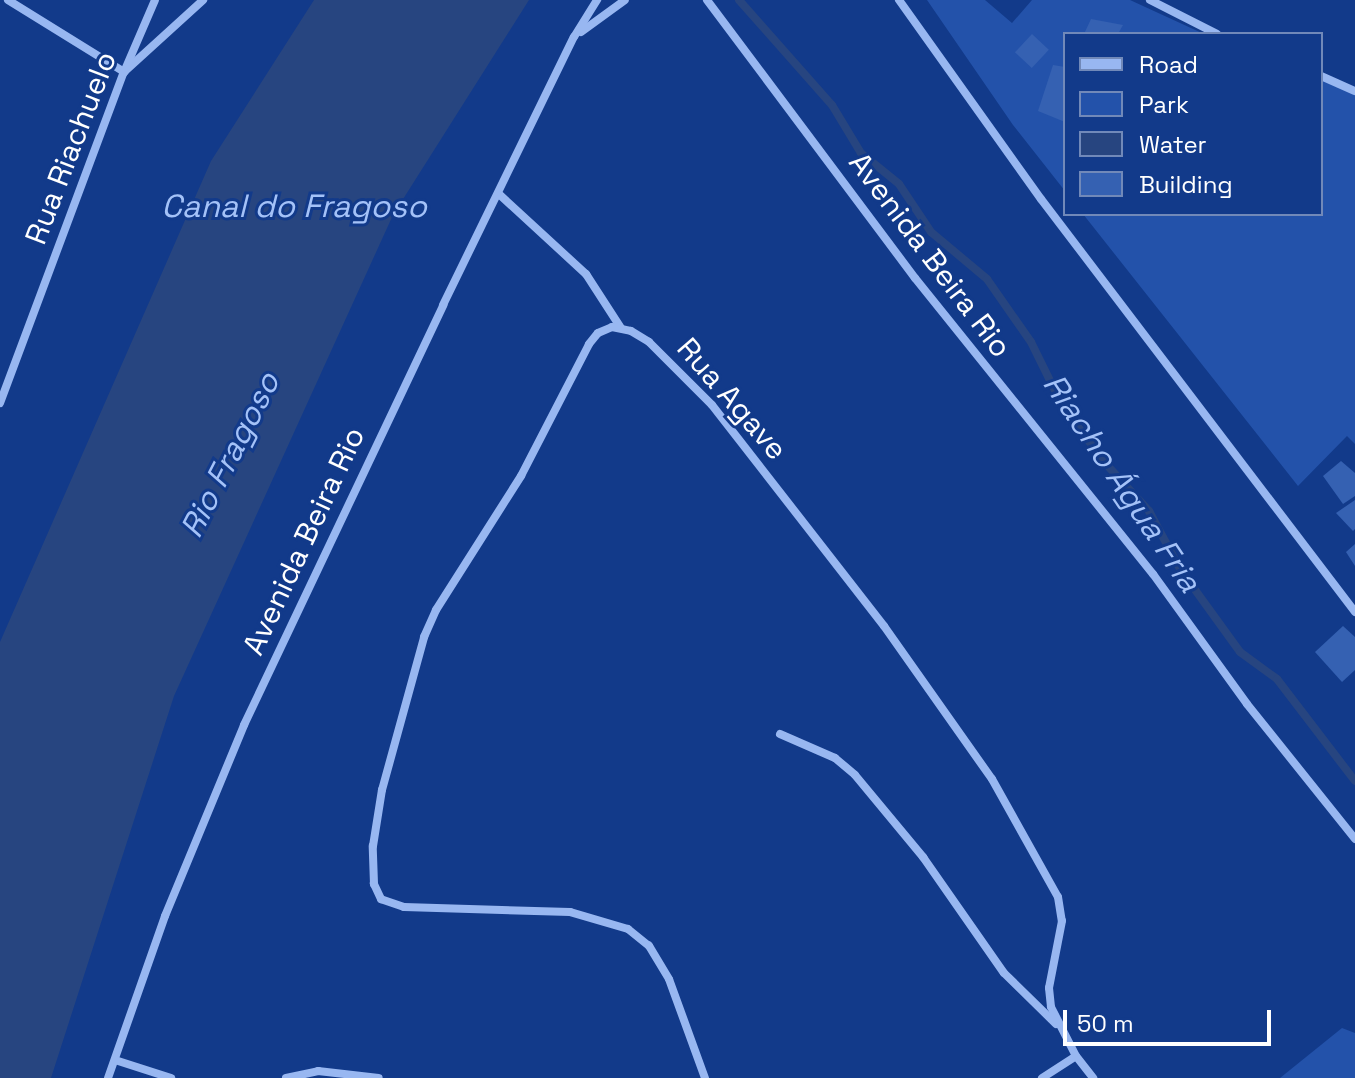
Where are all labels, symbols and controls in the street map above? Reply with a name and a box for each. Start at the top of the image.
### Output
legend [1063,32,1323,216]
street label: Rua Riachuelo [18,47,124,249]
text: Road [1139,49,1198,80]
text: Park [1139,89,1189,120]
text: Water [1139,129,1207,160]
street label: Avenida Beira Rio [841,145,1019,365]
text: Building [1139,169,1233,200]
water label: Canal do Fragoso [161,187,427,225]
street label: Rua Agave [669,331,795,467]
water label: Rio Fragoso [172,366,288,544]
water label: Riacho Água Fria [1035,366,1209,600]
street label: Avenida Beira Rio [235,421,373,661]
scale bar [1067,994,1275,1044]
text: 50 m [1077,1008,1134,1039]

